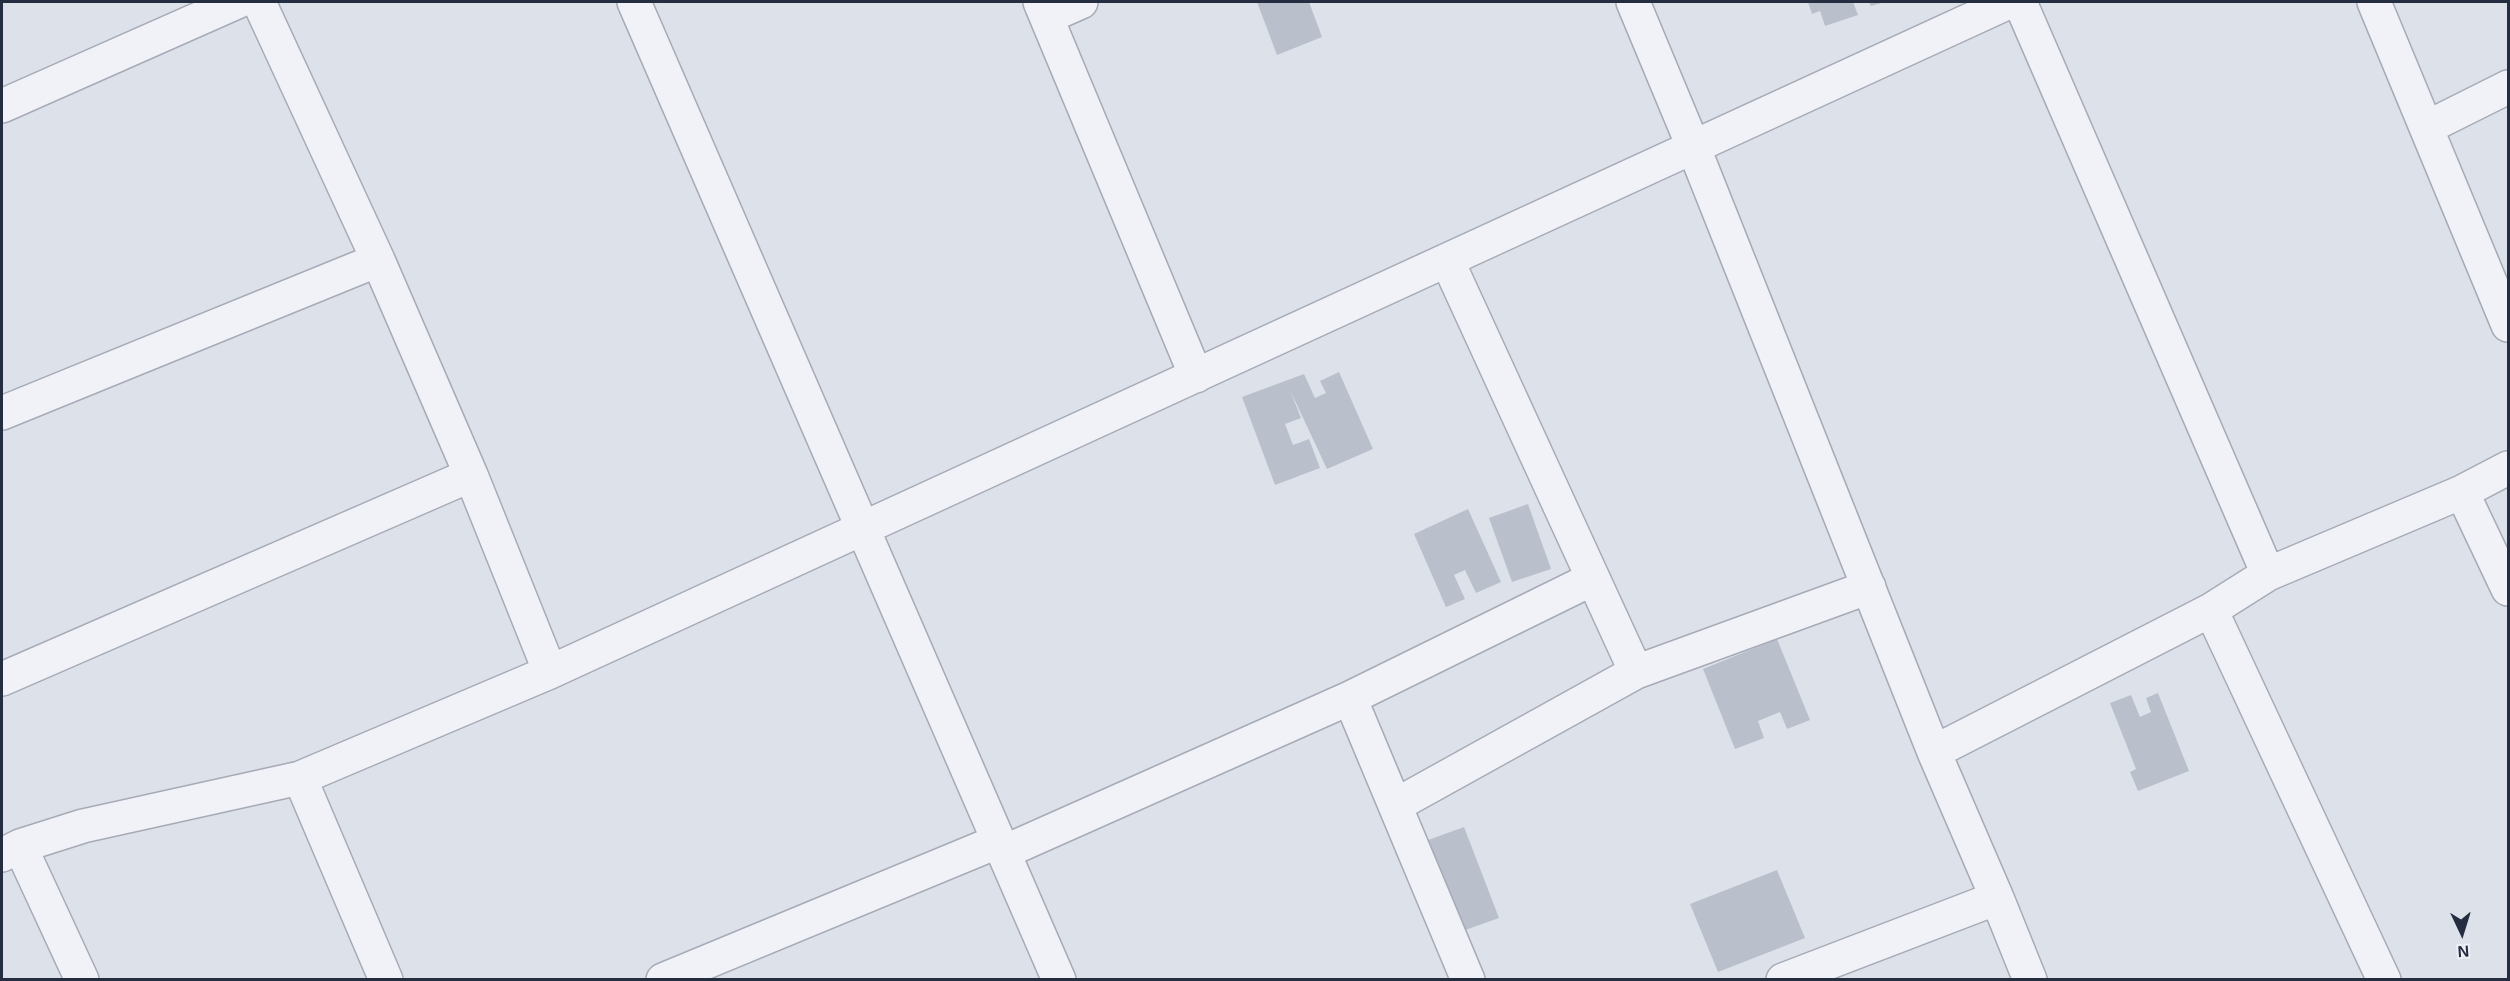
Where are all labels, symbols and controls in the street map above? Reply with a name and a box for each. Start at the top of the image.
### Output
north arrow [2432,903,2492,963]
text: N [2457,943,2470,960]

